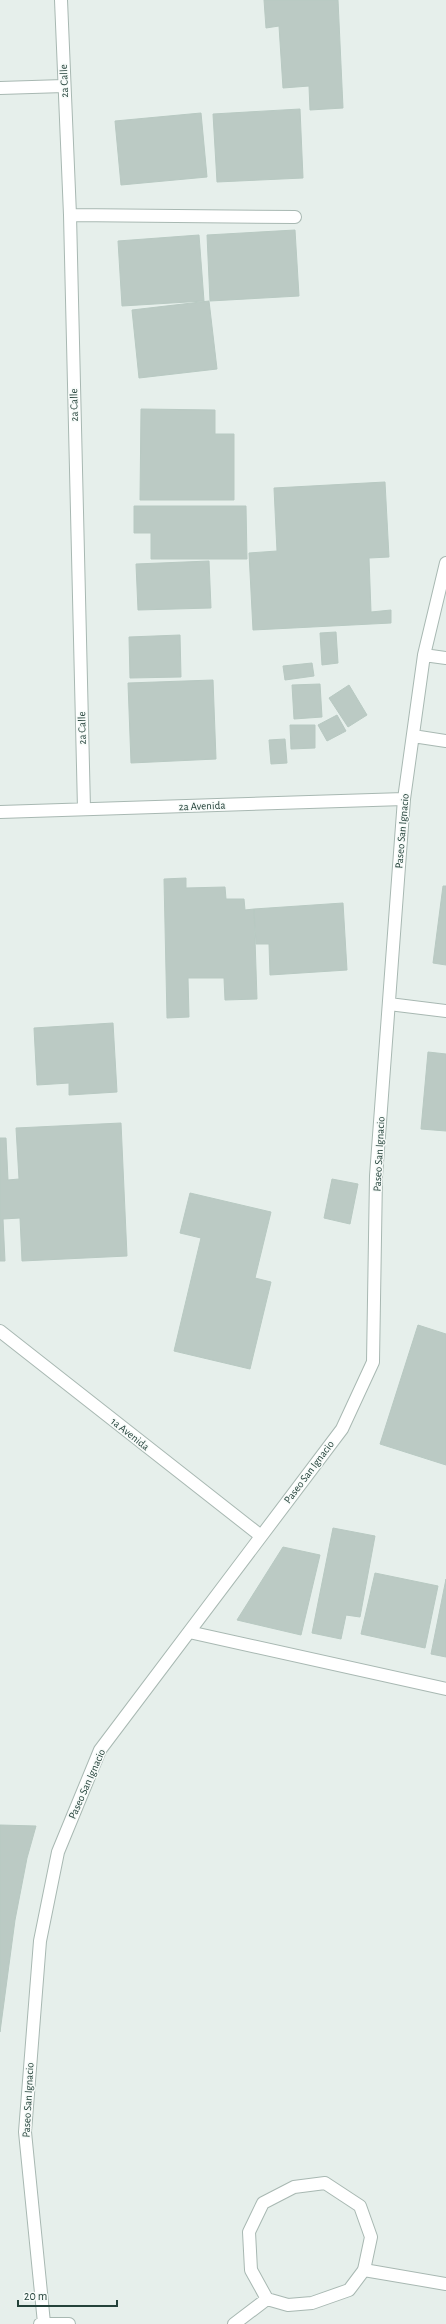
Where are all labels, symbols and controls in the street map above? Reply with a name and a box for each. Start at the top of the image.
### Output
street label: 2a Calle [58,64,70,98]
street label: 2a Calle [68,388,80,422]
street label: 2a Calle [76,711,88,745]
street label: Paseo San Ignacio [393,793,411,869]
street label: 2a Avenida [178,800,226,812]
street label: Paseo San Ignacio [372,1116,386,1192]
street label: 1a Avenida [109,1416,151,1452]
street label: Paseo San Ignacio [282,1439,336,1505]
street label: Paseo San Ignacio [67,1747,107,1821]
street label: Paseo San Ignacio [21,2062,35,2138]
scale bar [18,2282,117,2308]
text: 20 m [24,2290,47,2302]

